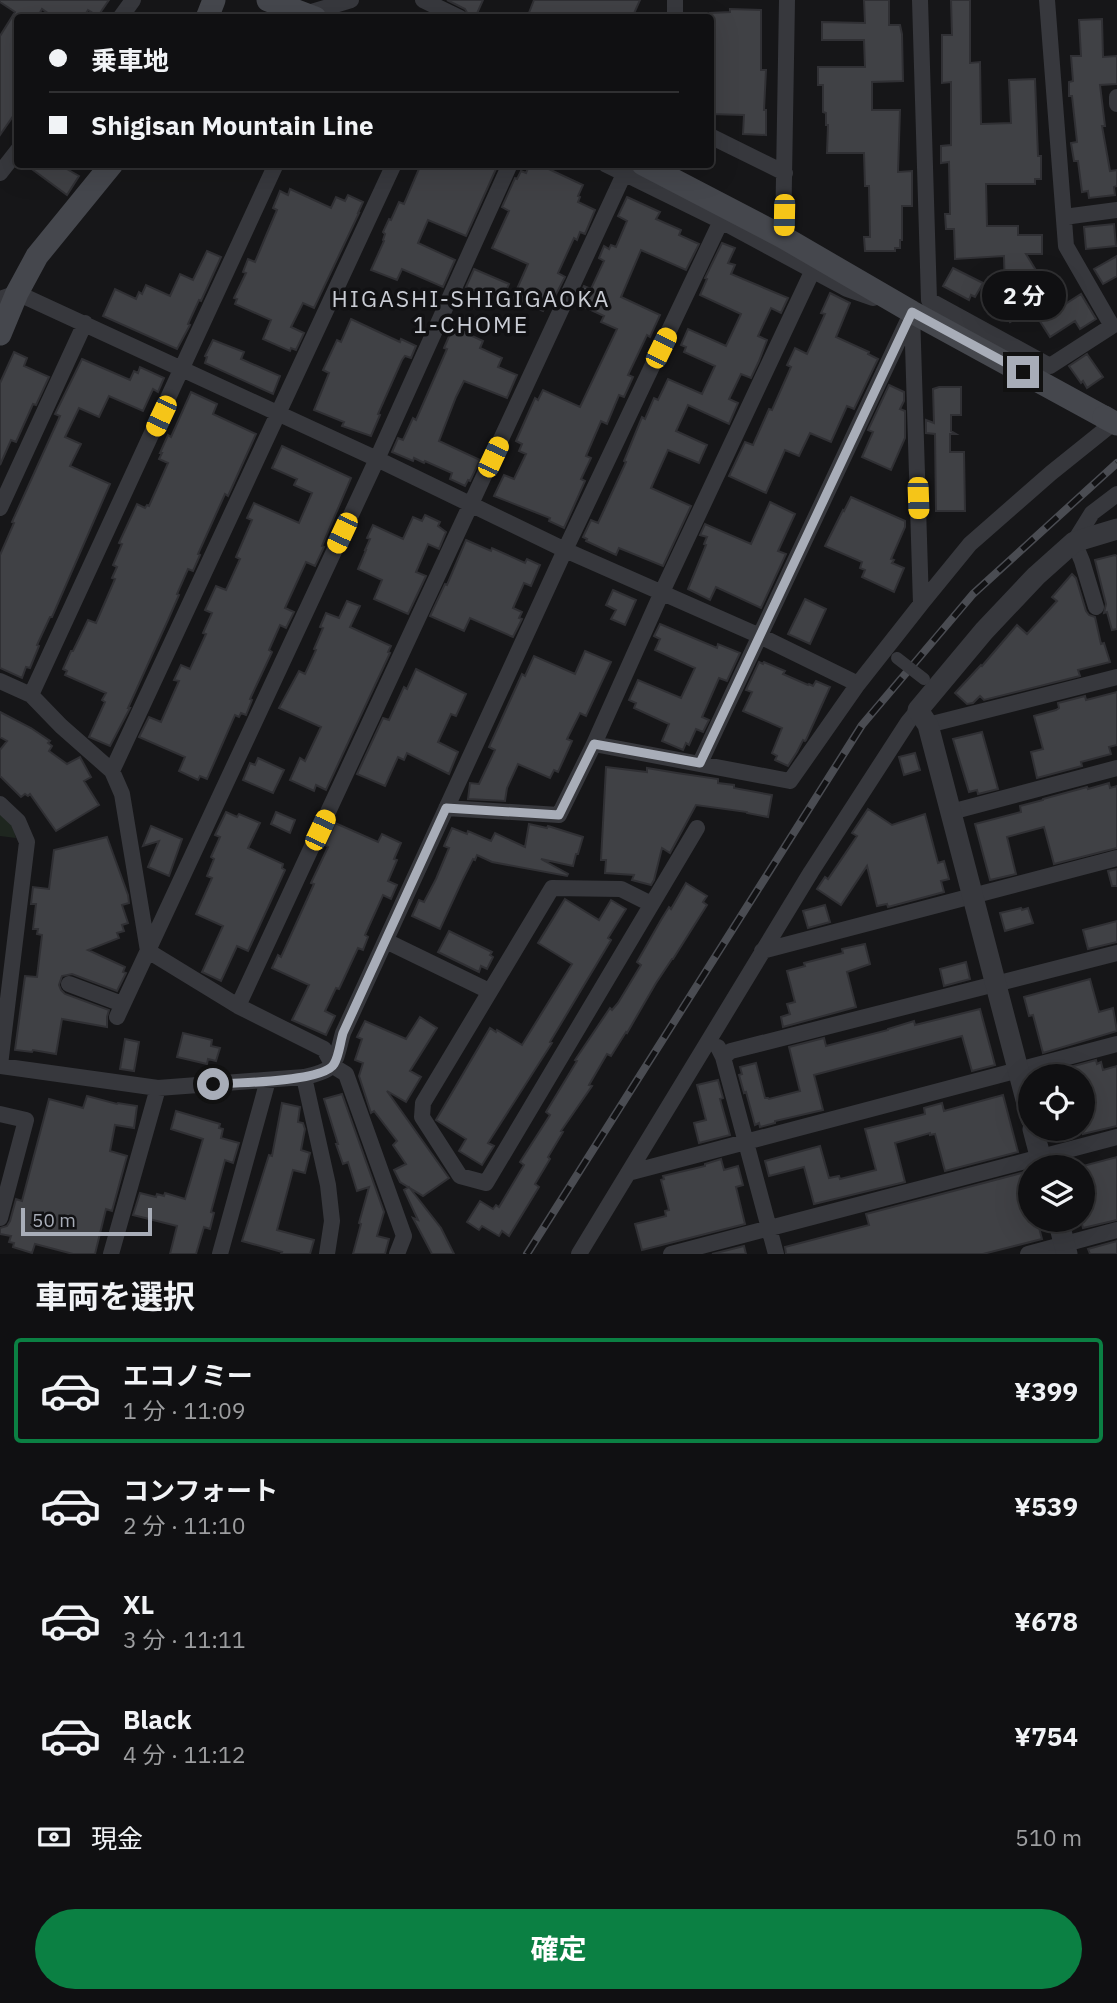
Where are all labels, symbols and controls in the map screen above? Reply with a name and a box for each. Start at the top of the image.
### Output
text: 乗車地 [91,43,169,77]
text: Shigisan Mountain Line [91,108,374,142]
car [774,194,795,236]
callout: 2 分 [981,270,1065,320]
text: 2 分 [1003,280,1045,310]
district label: HIGASHI-SHIGIGAOKA 1-CHOME [331,283,611,339]
car [643,325,680,371]
route end [1007,356,1039,388]
car [143,393,180,439]
car [475,434,512,480]
car [907,477,930,519]
car [324,510,361,556]
car [302,807,339,853]
map controls [1018,1064,1095,1232]
button: locate [1018,1064,1095,1141]
route start [197,1068,229,1100]
button: layers [1018,1155,1095,1232]
scale bar [21,1205,152,1237]
text: 50 m [32,1208,76,1232]
text: 車両を選択 [35,1275,195,1317]
text: エコノミー [123,1358,253,1392]
icon: car [39,1359,102,1422]
text: ¥399 [1014,1374,1078,1408]
text: 1 分 · 11:09 [123,1395,246,1425]
text: コンフォート [123,1473,278,1507]
icon: car [39,1474,102,1537]
text: ¥539 [1014,1489,1078,1523]
text: 2 分 · 11:10 [123,1510,246,1540]
text: XL [123,1587,154,1621]
icon: car [39,1589,102,1652]
text: ¥678 [1014,1604,1078,1638]
text: 3 分 · 11:11 [123,1624,246,1654]
text: Black [123,1702,191,1736]
icon: car [39,1704,102,1767]
text: ¥754 [1014,1719,1078,1753]
text: 4 分 · 11:12 [123,1739,246,1769]
icon: cash [35,1818,73,1856]
text: 現金 [91,1821,143,1855]
text: 510 m [1015,1822,1082,1852]
button: 確定 [35,1909,1082,1989]

